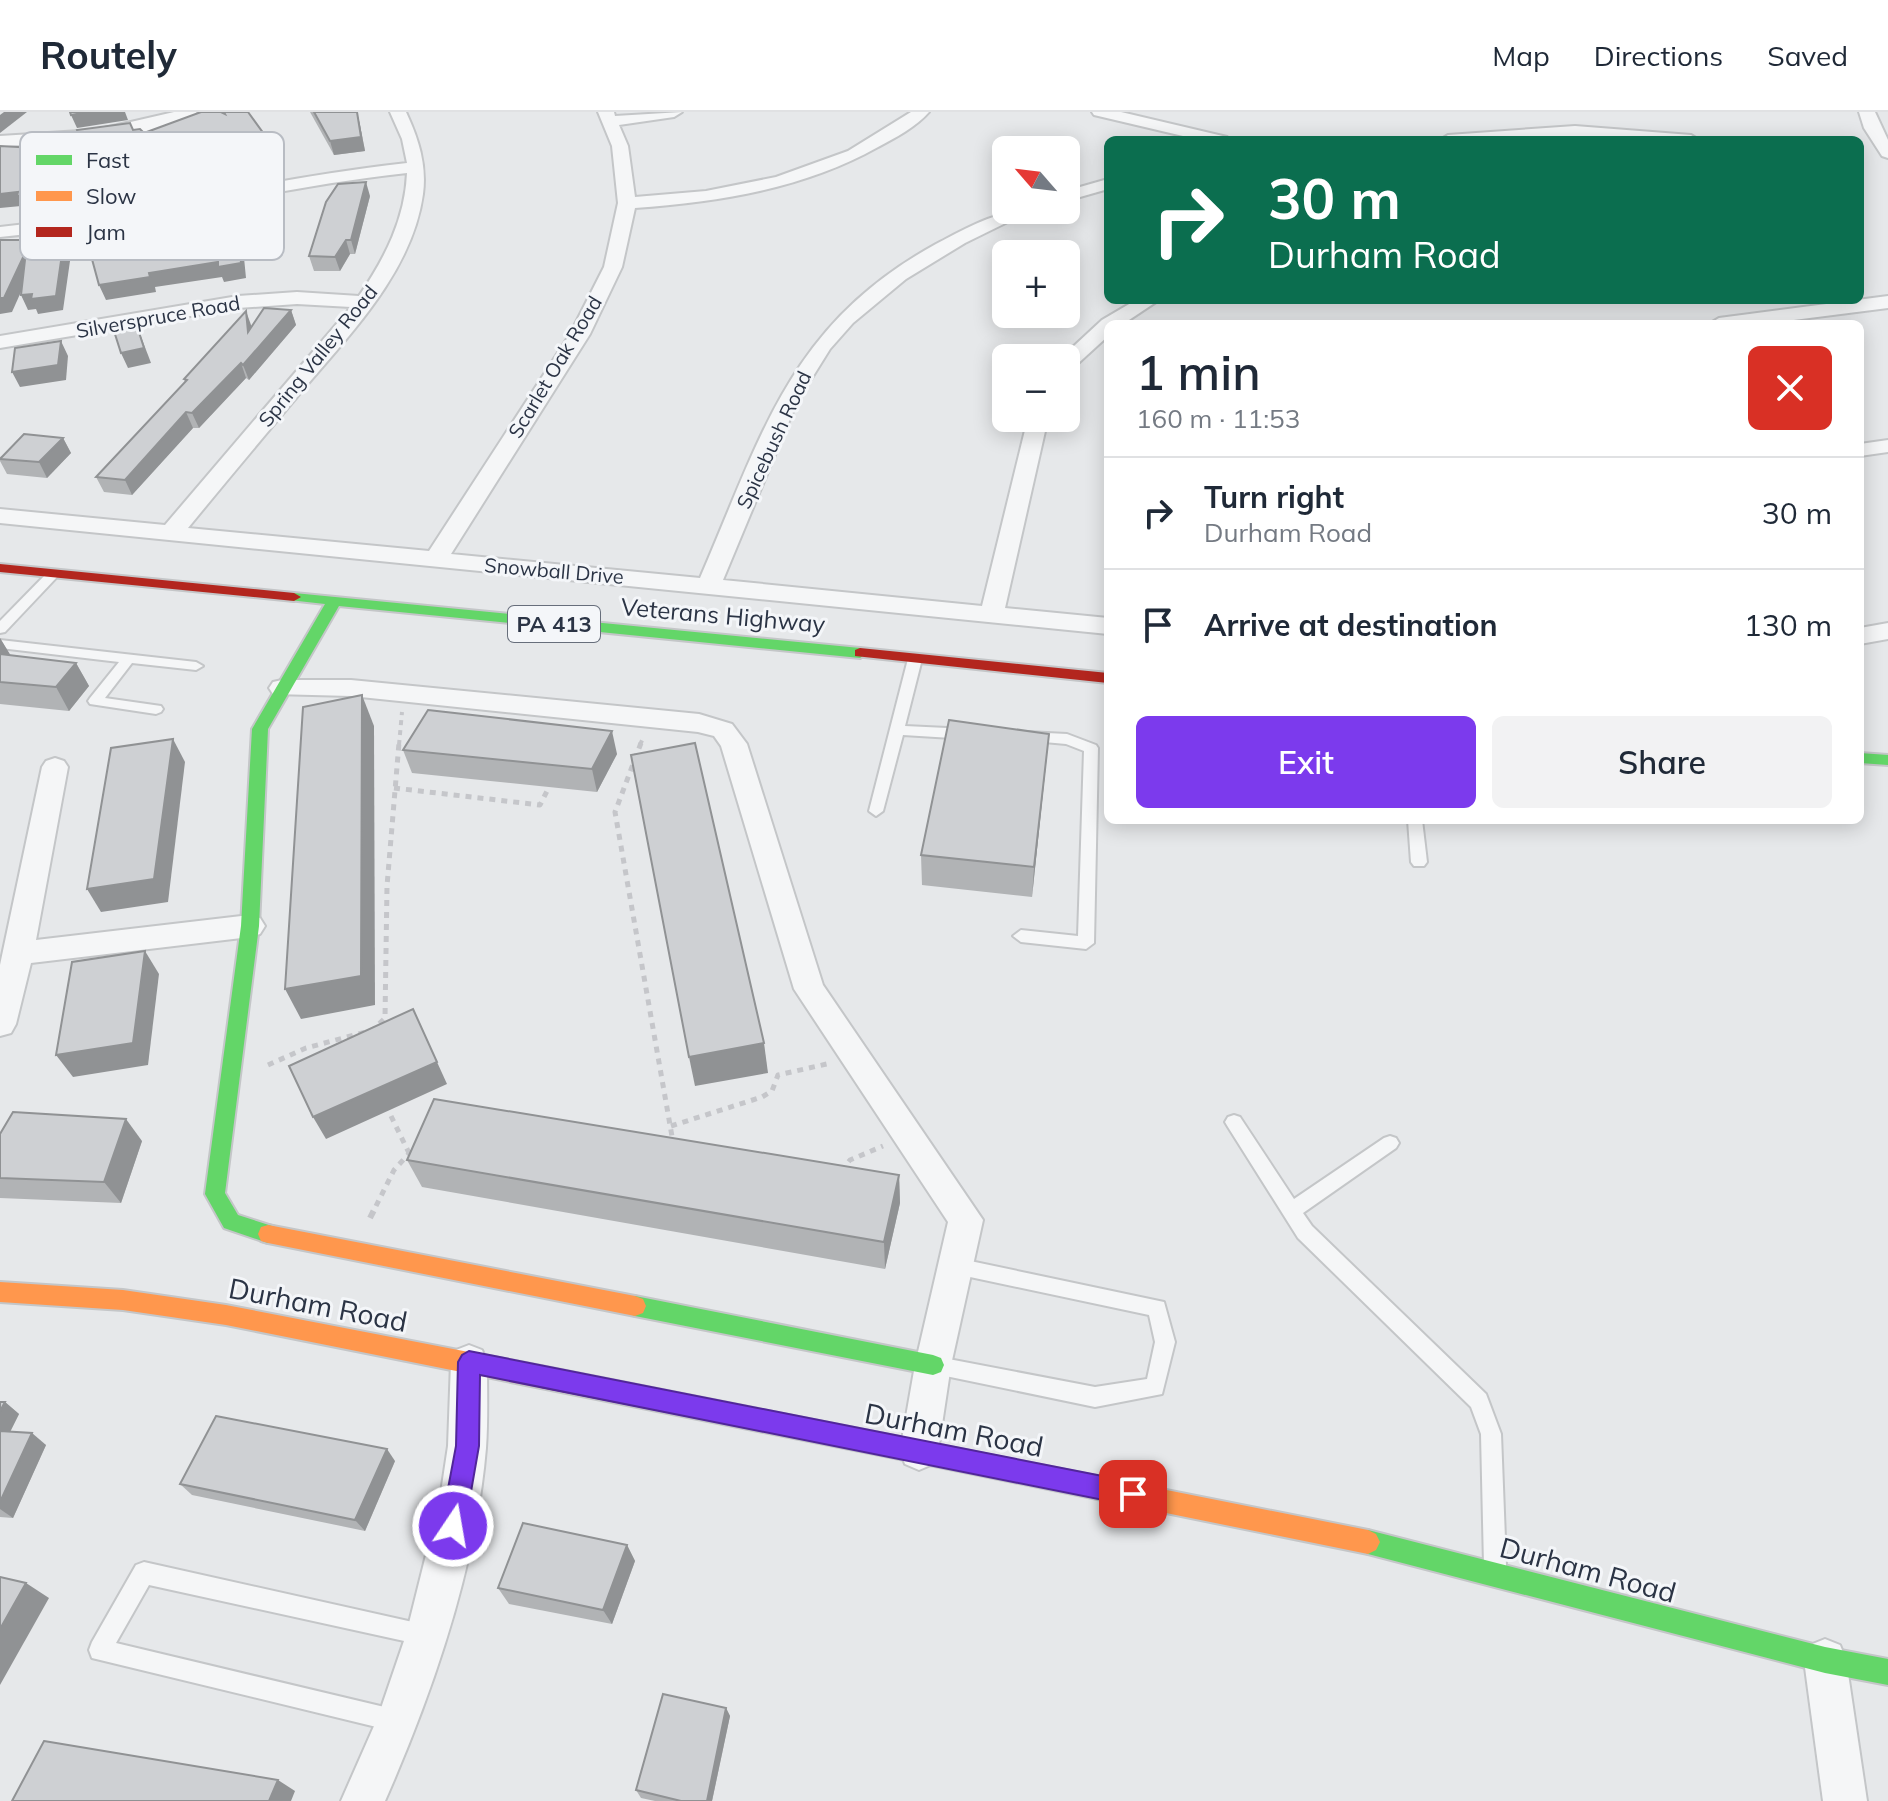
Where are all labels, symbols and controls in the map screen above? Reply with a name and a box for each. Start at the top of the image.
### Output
text: Routely [40,31,177,79]
text: Map [1492,38,1550,73]
text: Directions [1594,38,1723,73]
text: Saved [1767,38,1848,73]
legend [20,132,284,260]
north arrow [992,136,1080,224]
map controls [992,136,1080,432]
text: Fast [86,146,130,174]
text: 30 m [1268,163,1401,233]
icon: right [1136,168,1240,272]
text: Slow [86,182,136,210]
text: Jam [86,218,126,246]
text: Durham Road [1268,232,1501,277]
button: + [992,240,1080,328]
street label: Spring Valley Road [253,280,383,432]
street label: Silverspruce Road [74,290,242,343]
street label: Scarlet Oak Road [502,291,607,442]
text: 1 min [1136,342,1261,402]
button: − [992,344,1080,432]
button: close [1748,346,1832,430]
street label: Spicebush Road [731,367,816,513]
text: 160 m · 11:53 [1136,402,1300,435]
text: Turn right [1204,478,1344,516]
icon: right [1136,491,1180,535]
text: 30 m [1762,494,1832,532]
text: Durham Road [1204,516,1372,549]
street label: Snowball Drive [483,552,625,589]
street label: Veterans Highway [620,591,827,639]
icon: arrive [1136,603,1180,647]
road number: PA 413 [508,606,600,642]
text: Arrive at destination [1204,606,1498,644]
text: 130 m [1744,606,1832,644]
button: Exit [1136,716,1476,808]
button: Share [1492,716,1832,808]
street label: Durham Road [226,1270,410,1339]
street label: Durham Road [862,1395,1046,1464]
pin [1099,1460,1167,1528]
icon: arrive [1111,1472,1155,1516]
position arrow [411,1484,495,1568]
street label: Durham Road [1496,1529,1680,1610]

